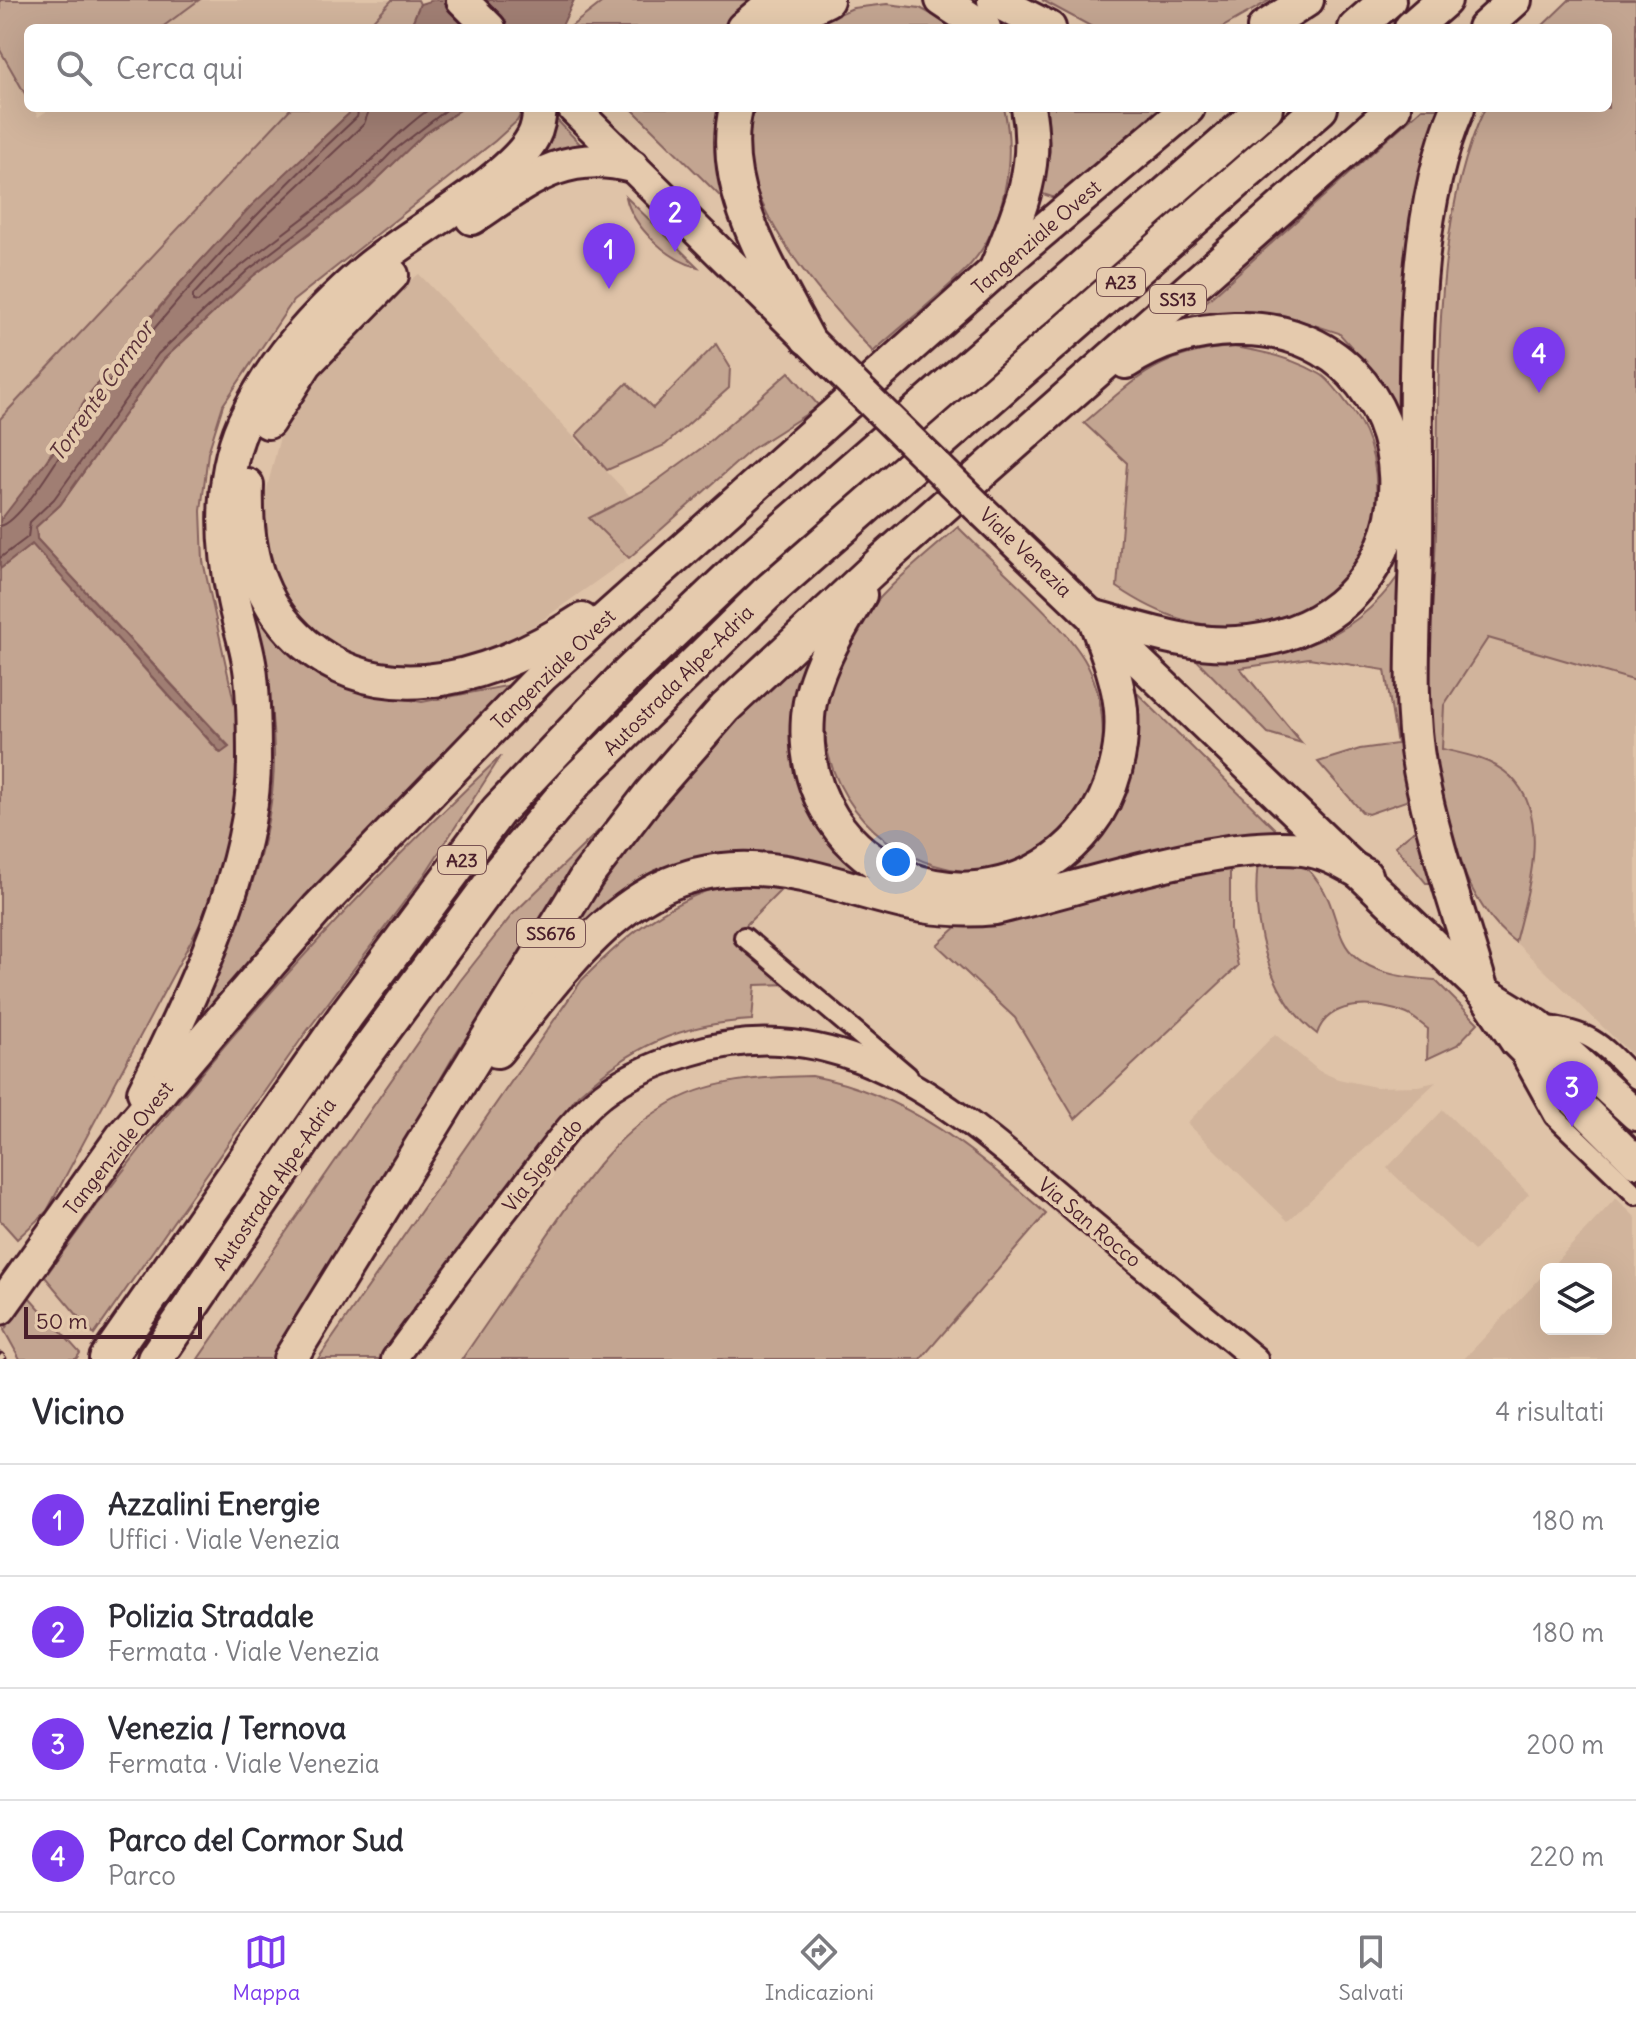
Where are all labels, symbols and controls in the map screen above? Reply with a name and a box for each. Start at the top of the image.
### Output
search box [24,24,1612,112]
icon: search [52,46,96,90]
text: Cerca qui [116,49,243,87]
street label: Tangenziale Ovest [966,174,1106,300]
pin: 2 [649,186,701,252]
pin: 1 [583,223,635,289]
road number: A23 [1097,268,1145,296]
road number: SS13 [1150,285,1206,313]
water label: Torrente Cormor [42,313,161,466]
pin: 4 [1513,327,1565,393]
street label: Viale Venezia [975,502,1077,602]
street label: Autostrada Alpe-Adria [598,600,758,760]
street label: Tangenziale Ovest [486,603,620,735]
your location [876,842,916,882]
road number: A23 [438,846,486,874]
road number: SS676 [517,919,585,947]
pin: 3 [1546,1061,1598,1127]
street label: Tangenziale Ovest [58,1076,178,1220]
street label: Autostrada Alpe-Adria [207,1093,341,1275]
street label: Via Sigeardo [497,1113,587,1217]
street label: Via San Rocco [1033,1172,1147,1272]
map controls [1540,1263,1612,1335]
button: layers [1540,1263,1612,1335]
scale bar [24,1303,202,1339]
text: 50 m [36,1307,88,1335]
text: Vicino [32,1390,125,1433]
text: 4 risultati [1495,1395,1604,1428]
text: Azzalini Energie [108,1485,320,1523]
text: 1 [53,1504,63,1537]
text: 180 m [1533,1504,1604,1537]
text: Uffici · Viale Venezia [108,1523,340,1556]
text: Polizia Stradale [108,1597,314,1635]
text: 2 [51,1616,65,1649]
text: 180 m [1533,1616,1604,1649]
text: Fermata · Viale Venezia [108,1635,380,1668]
text: Venezia / Ternova [108,1709,346,1747]
text: 3 [51,1728,65,1761]
text: 200 m [1527,1728,1604,1761]
text: Fermata · Viale Venezia [108,1747,380,1780]
text: Parco del Cormor Sud [108,1821,404,1859]
text: 4 [50,1840,66,1873]
text: 220 m [1529,1840,1604,1873]
text: Parco [108,1859,176,1892]
tab: Mappa [232,1930,300,2006]
tab: Indicazioni [765,1930,874,2006]
tab: Salvati [1339,1930,1404,2006]

